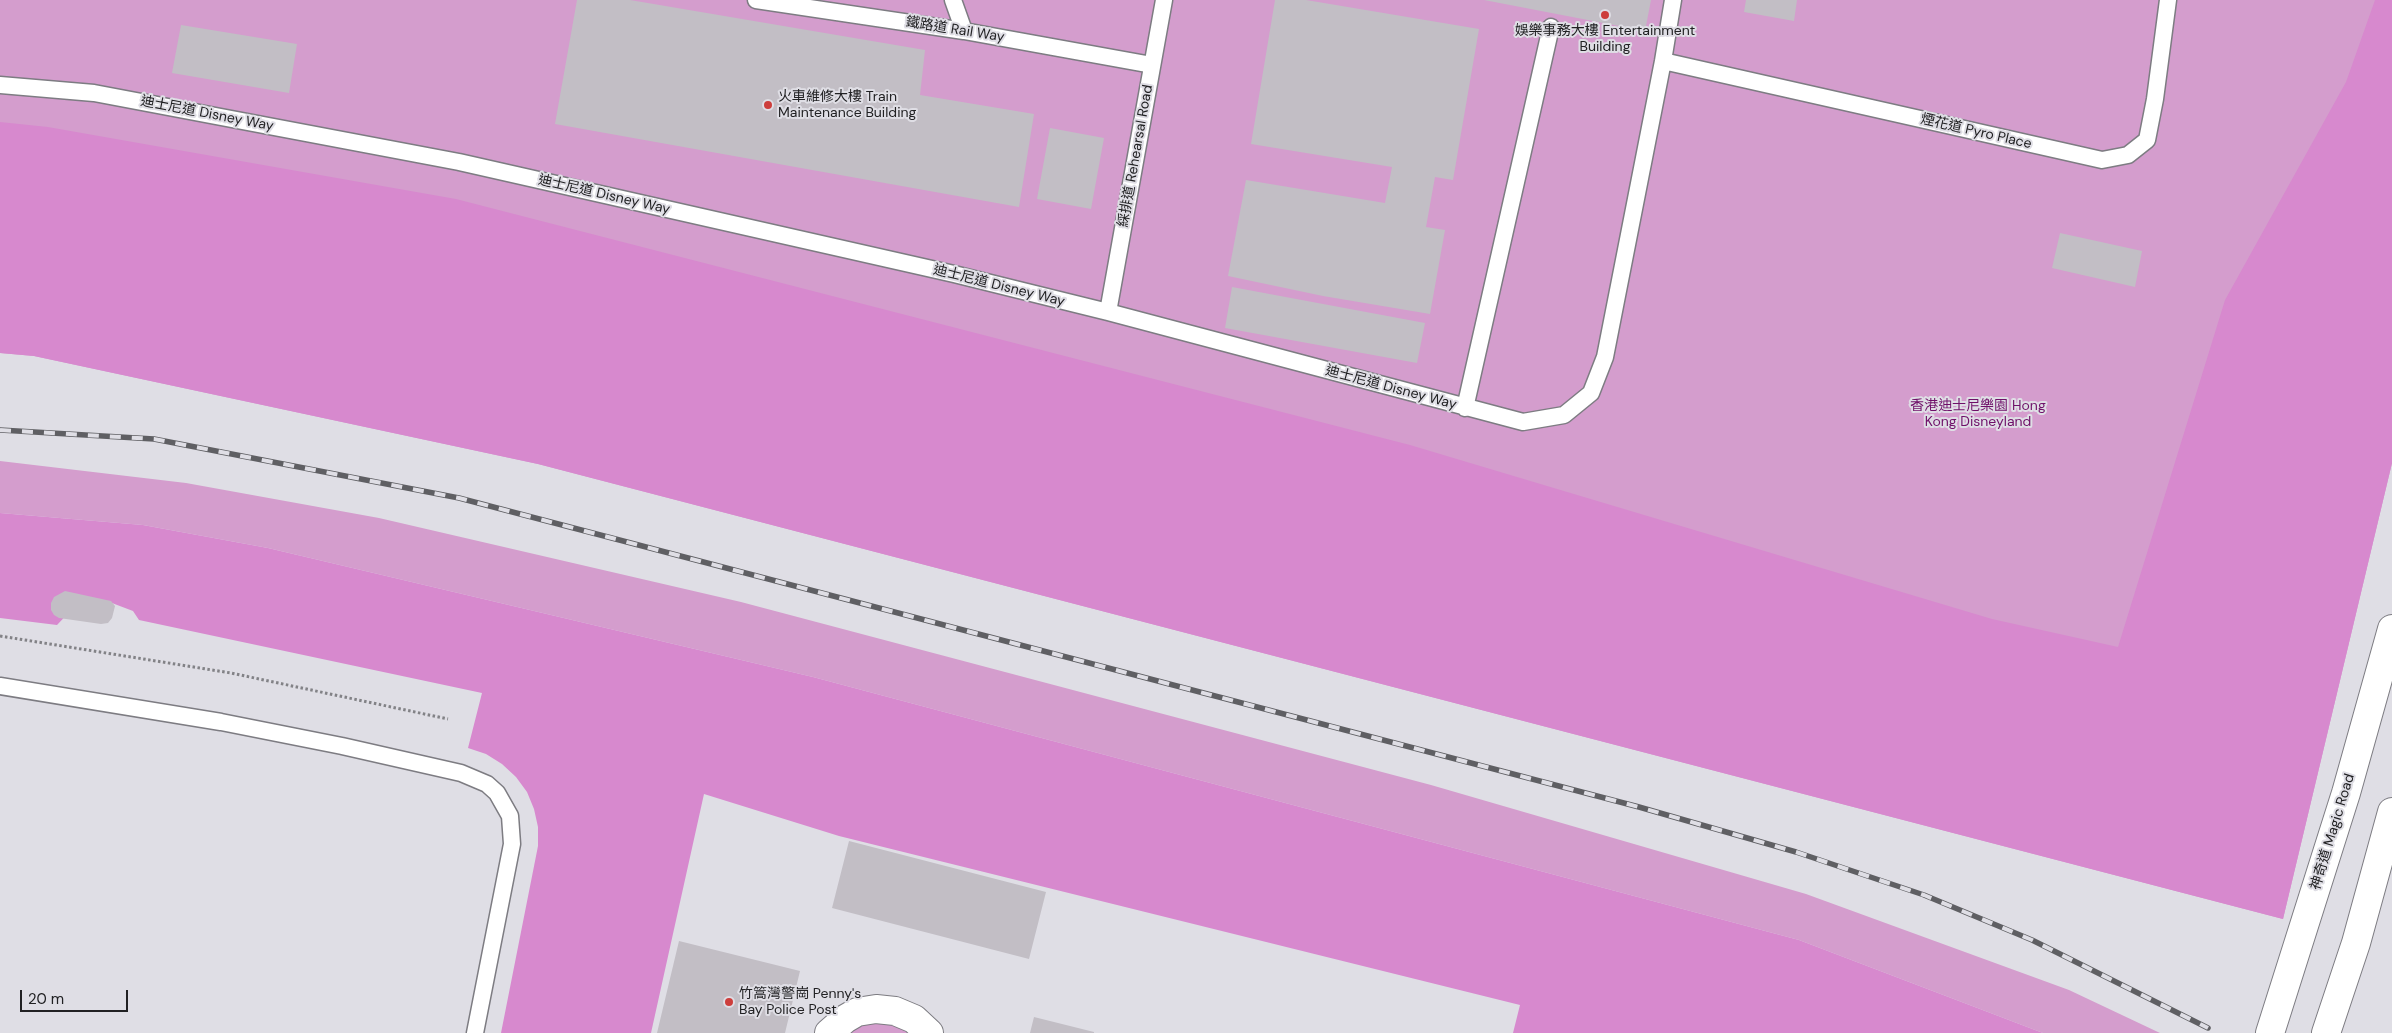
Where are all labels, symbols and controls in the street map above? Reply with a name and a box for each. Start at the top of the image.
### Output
marker: 娛樂事務大樓 Entertainment Building [1599,9,1611,21]
street label: 鐵路道 Rail Way [904,14,1006,46]
place label: 娛樂事務大樓 Entertainment Building [1515,23,1695,56]
street label: 綵排道 Rehearsal Road [1115,83,1157,229]
place label: 火車維修大樓 Train Maintenance Building [778,89,916,121]
street label: 迪士尼道 Disney Way [139,93,275,135]
marker: 火車維修大樓 Train Maintenance Building [762,99,774,111]
street label: 煙花道 Pyro Place [1919,111,2033,153]
street label: 迪士尼道 Disney Way [536,172,672,218]
street label: 迪士尼道 Disney Way [931,262,1067,310]
street label: 迪士尼道 Disney Way [1324,362,1458,414]
park label: 香港迪士尼樂園 Hong Kong Disneyland [1910,398,2046,431]
street label: 神奇道 Magic Road [2307,772,2359,892]
scale bar [22,980,130,1012]
place label: 竹篙灣警崗 Penny's Bay Police Post [739,986,861,1019]
text: 20 m [28,989,64,1009]
marker: 竹篙灣警崗 Penny's Bay Police Post [723,996,735,1008]

